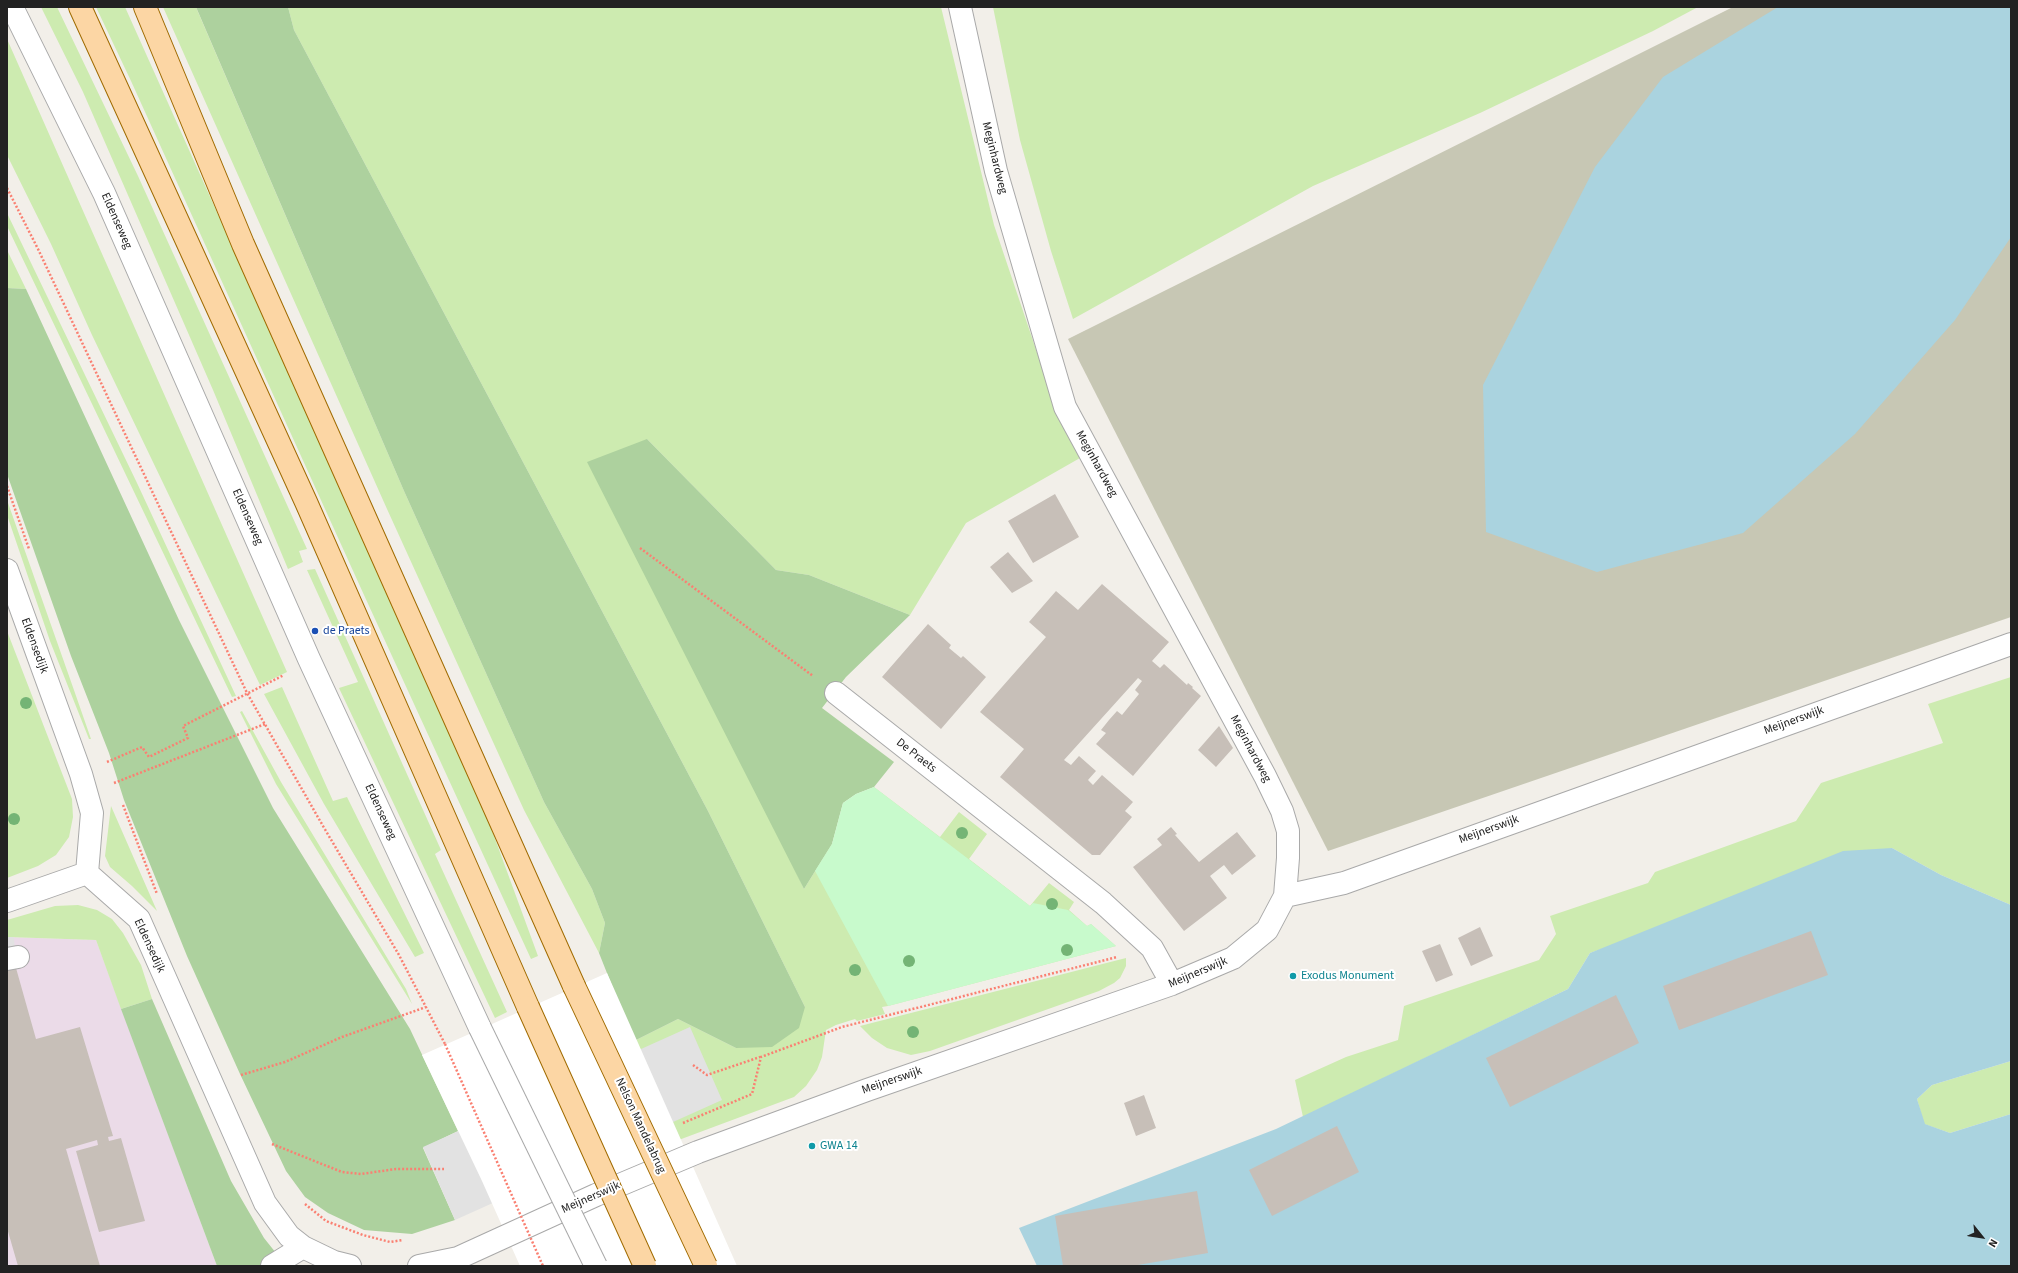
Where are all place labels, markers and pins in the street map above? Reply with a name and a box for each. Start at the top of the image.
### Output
place label: de Praets [323,624,370,638]
marker: de Praets [310,626,320,636]
place label: Exodus Monument [1301,969,1394,983]
marker: Exodus Monument [1288,971,1298,981]
place label: GWA 14 [820,1139,858,1153]
marker: GWA 14 [807,1141,817,1151]

